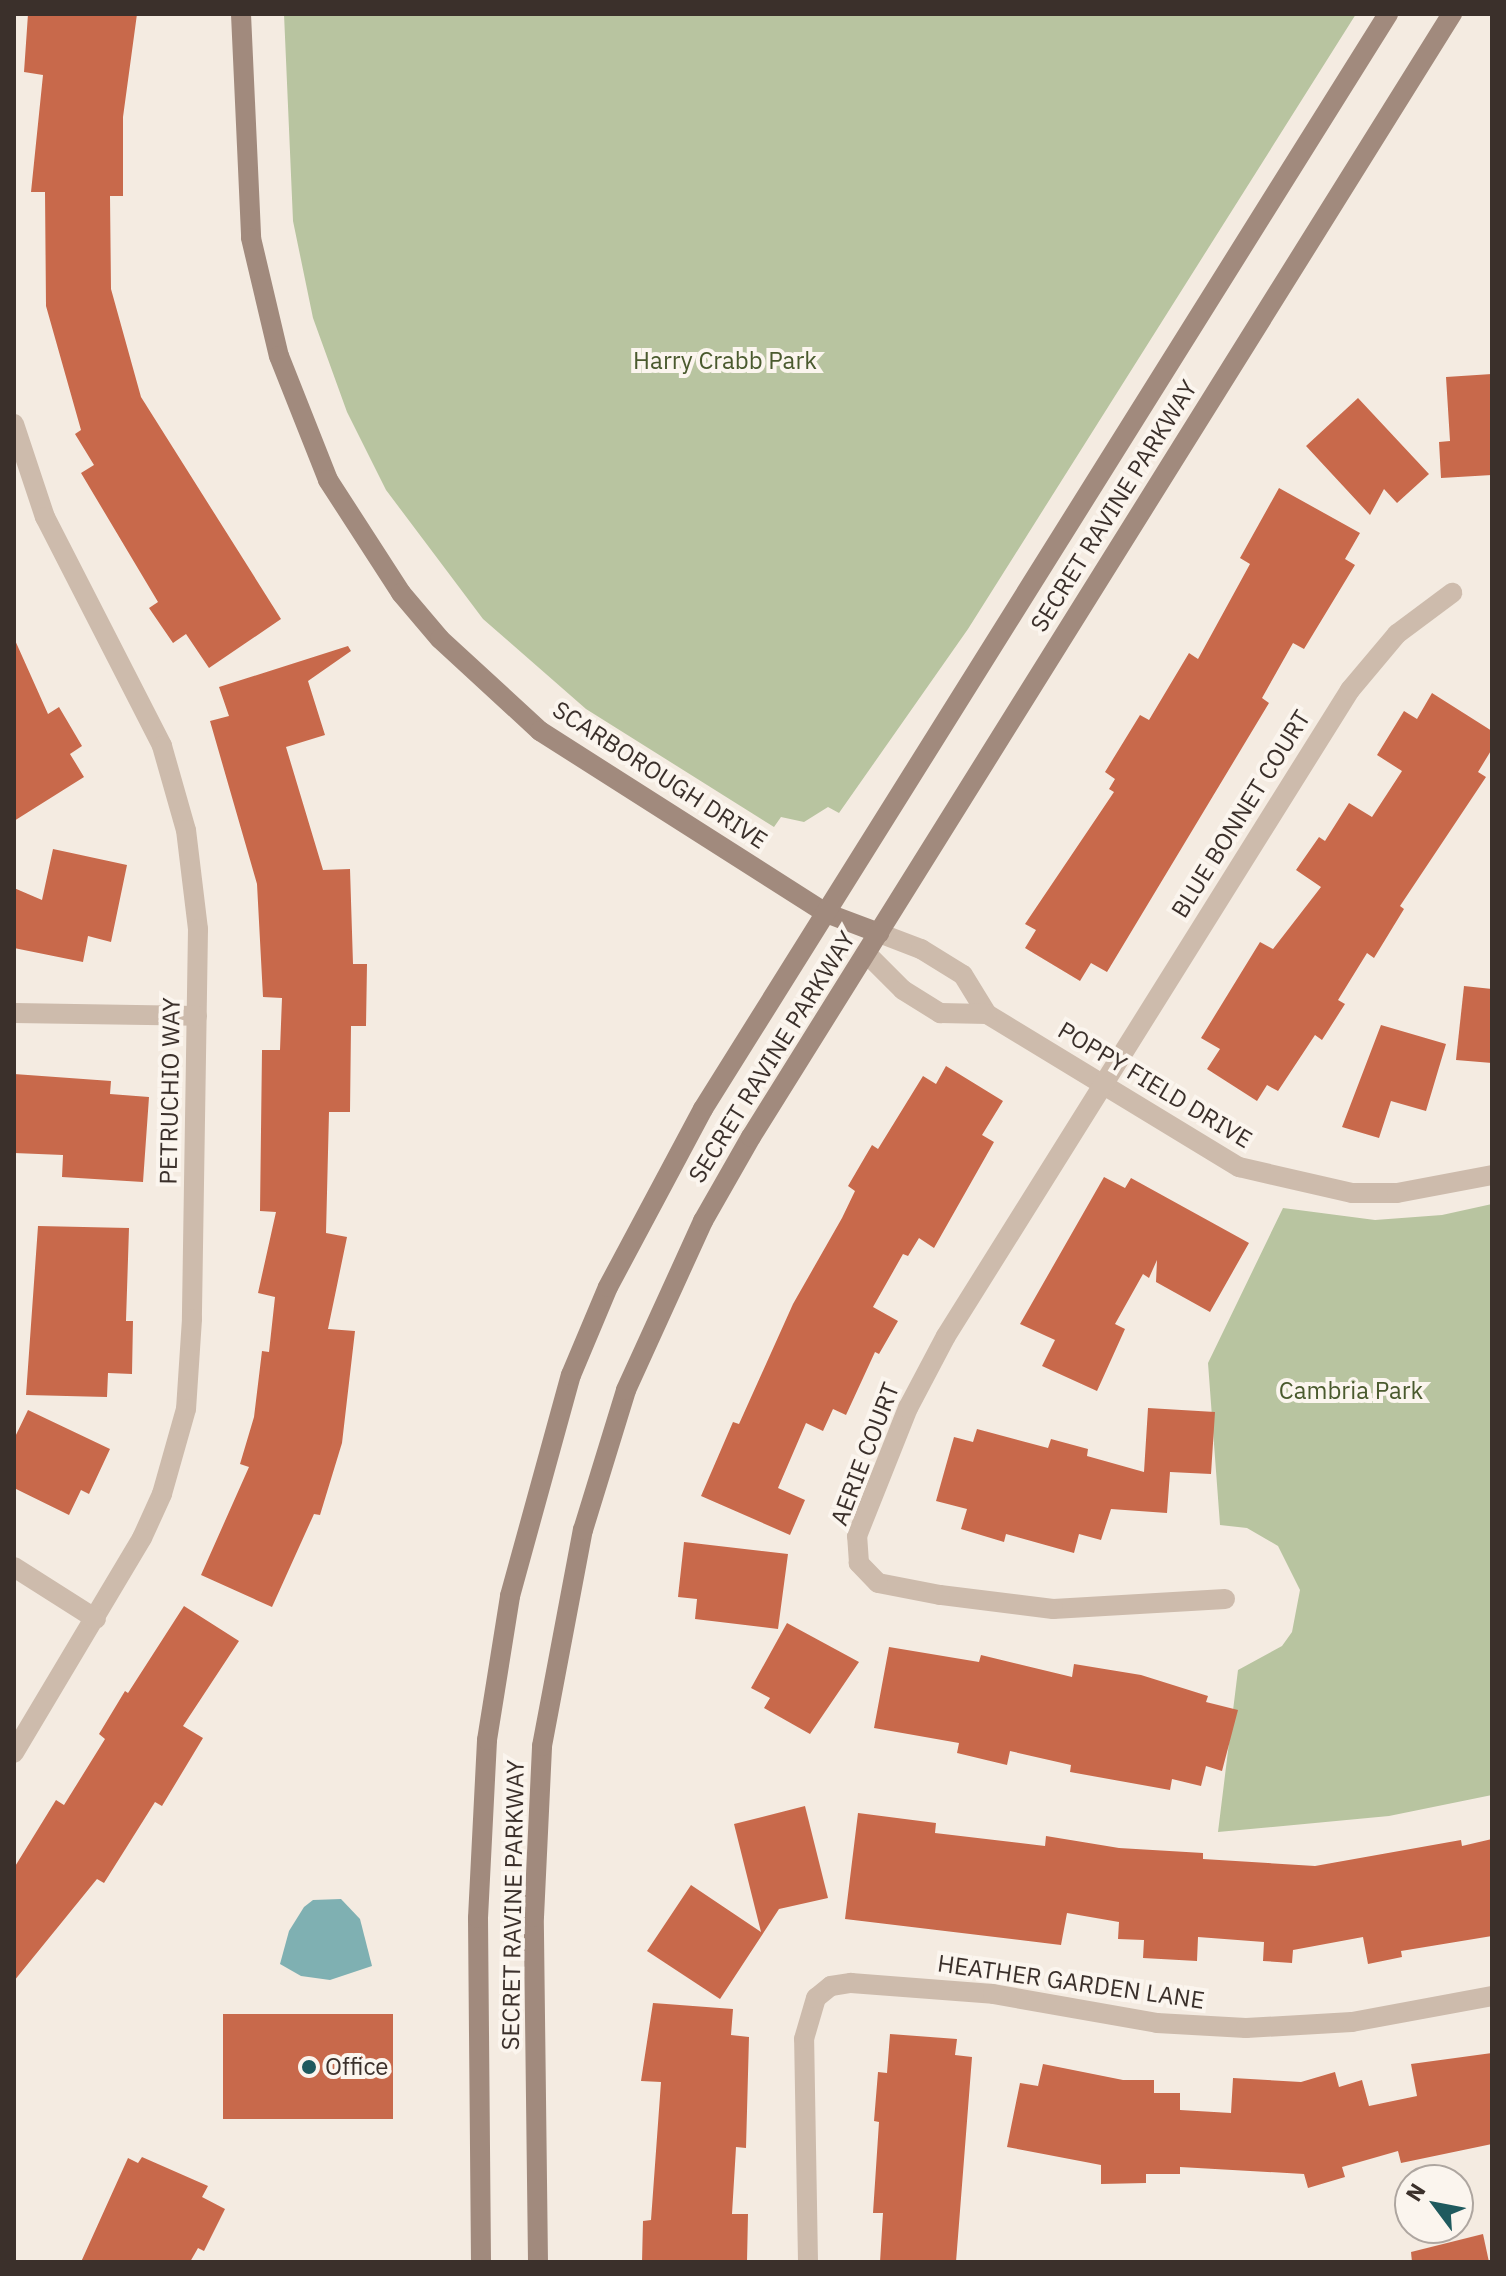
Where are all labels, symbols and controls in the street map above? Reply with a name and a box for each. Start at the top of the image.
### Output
park label: Harry Crabb Park [633,347,817,375]
street label: SECRET RAVINE PARKWAY [1025,375,1203,637]
street label: SCARBOROUGH DRIVE [547,695,773,855]
street label: BLUE BONNET COURT [1165,705,1317,923]
street label: SECRET RAVINE PARKWAY [683,926,861,1188]
street label: PETRUCHIO WAY [154,997,186,1185]
street label: POPPY FIELD DRIVE [1053,1016,1257,1154]
park label: Cambria Park [1279,1377,1423,1405]
street label: AERIE COURT [825,1379,905,1529]
street label: SECRET RAVINE PARKWAY [496,1759,530,2051]
street label: HEATHER GARDEN LANE [936,1949,1206,2015]
place label: Office [325,2053,388,2081]
marker: Office [300,2058,318,2076]
north arrow [1394,2164,1474,2244]
text: N [1398,2178,1431,2207]

